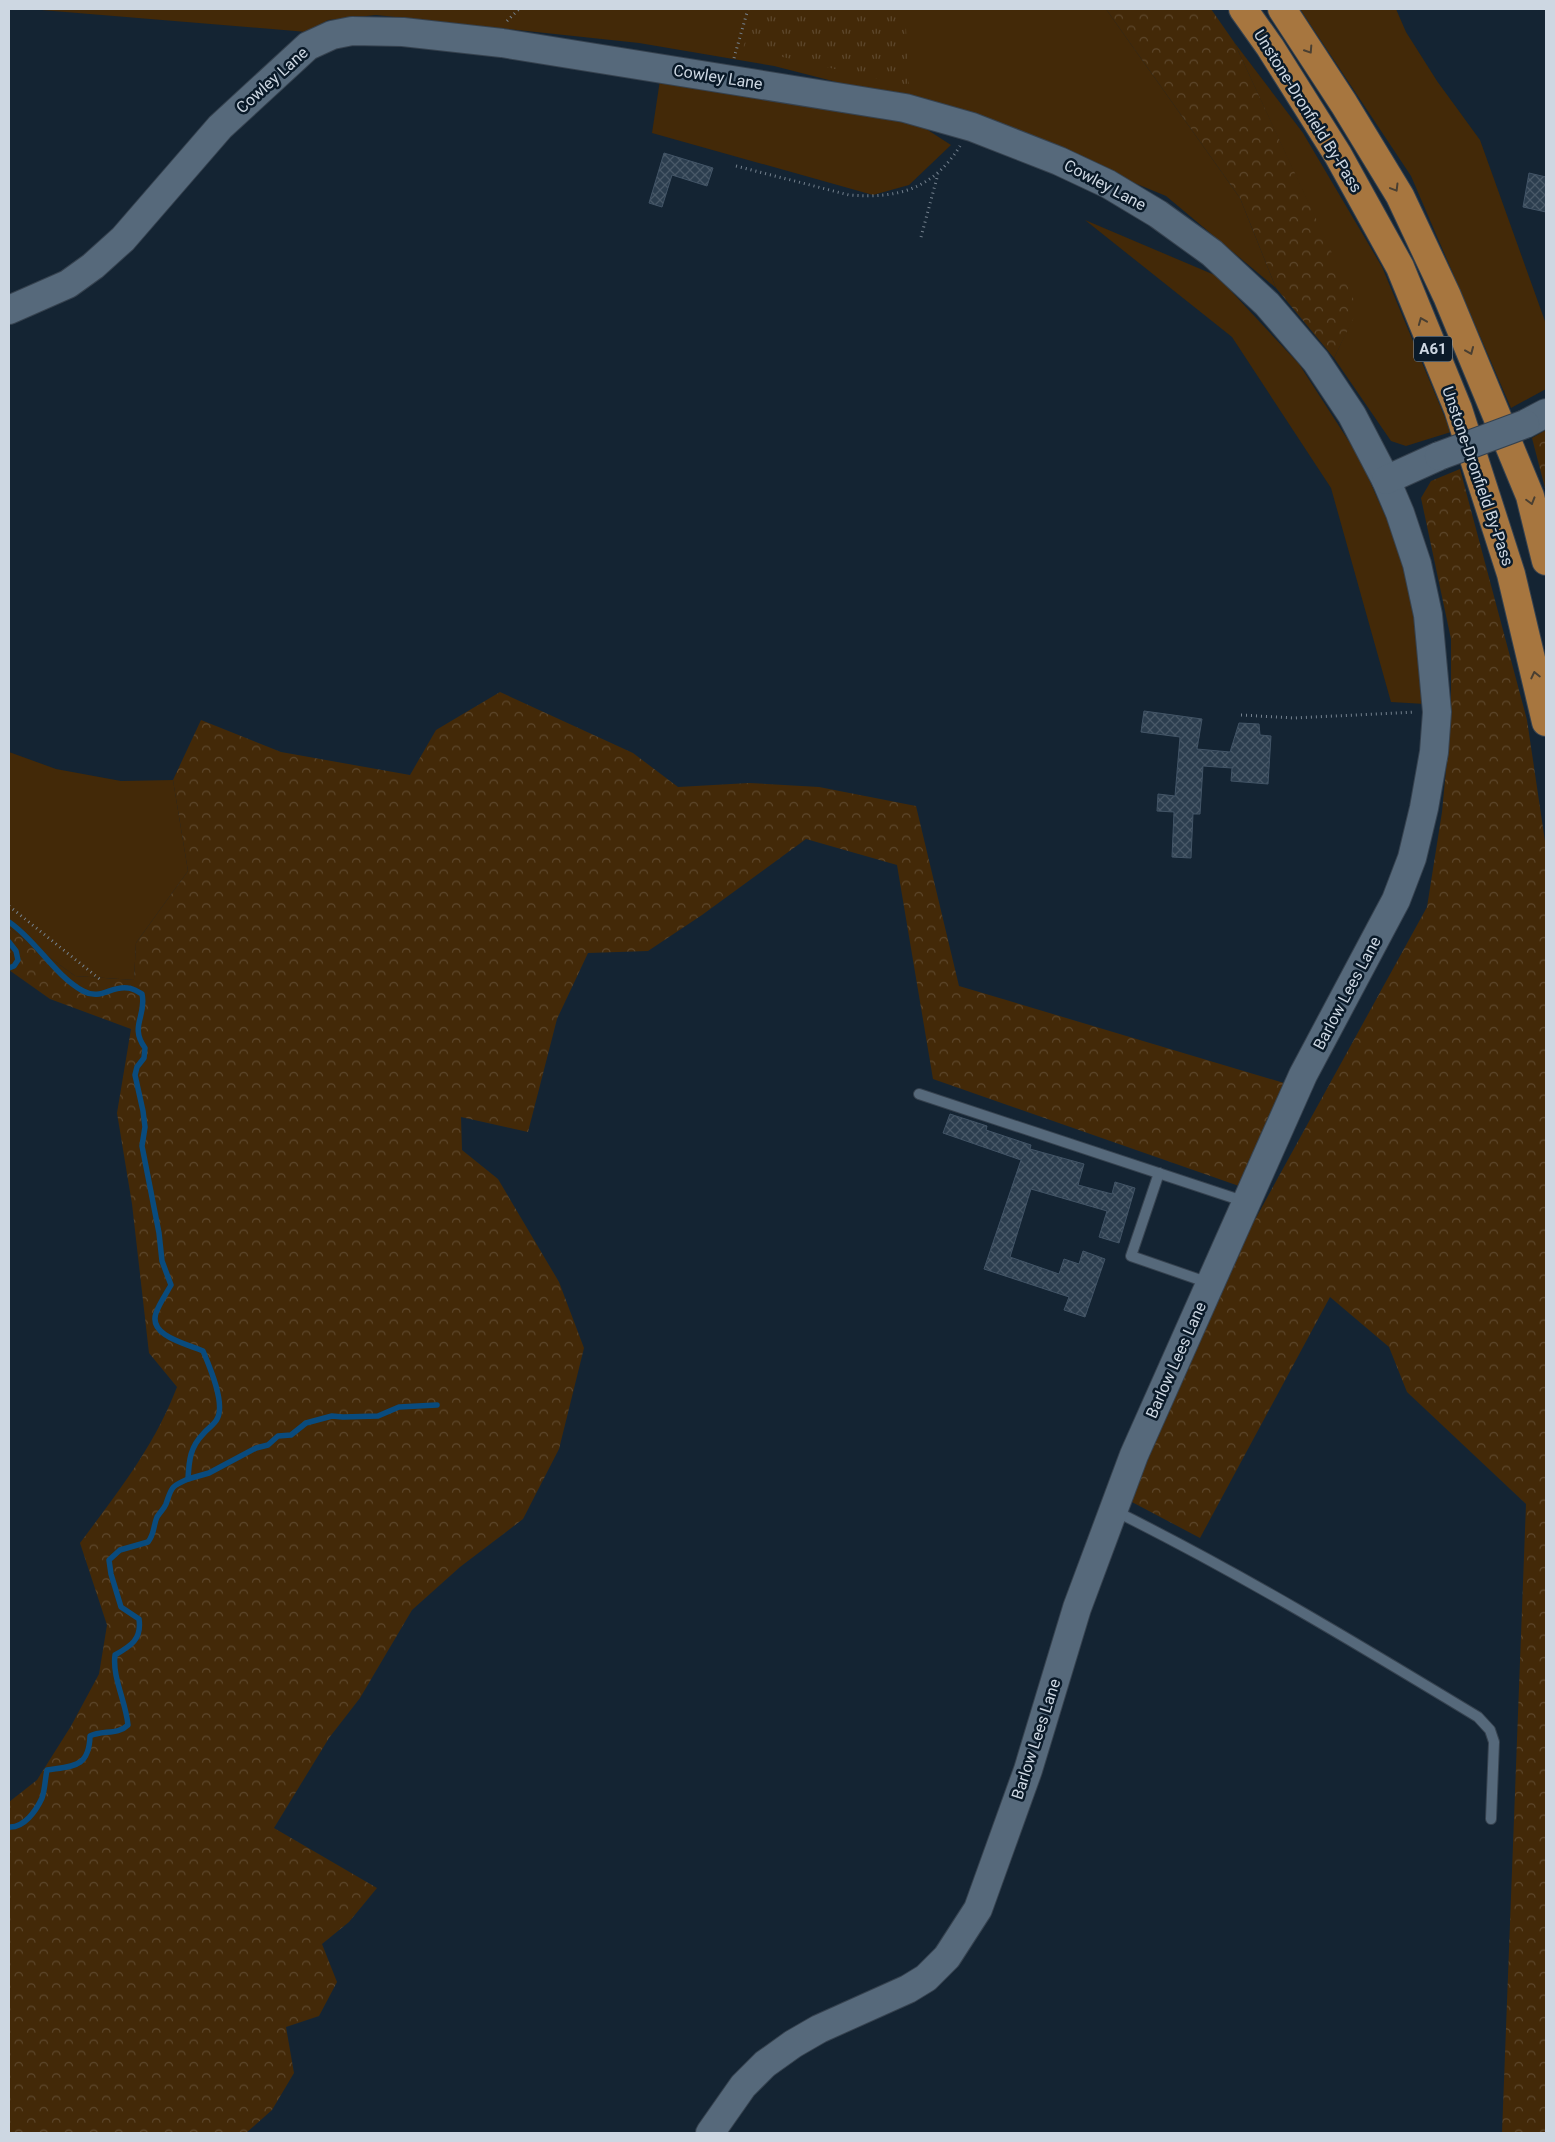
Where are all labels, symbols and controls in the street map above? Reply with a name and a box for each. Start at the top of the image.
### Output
street label: Unstone-Dronfield By-Pass [1250,26,1366,196]
street label: Cowley Lane [232,43,312,117]
one-way arrow [1303,44,1312,53]
street label: Cowley Lane [672,61,764,93]
street label: Cowley Lane [1061,155,1149,215]
one-way arrow [1388,182,1398,191]
one-way arrow [1417,317,1428,326]
road number: A61 [1414,336,1452,362]
one-way arrow [1463,346,1474,355]
street label: Unstone-Dronfield By-Pass [1438,384,1518,568]
one-way arrow [1525,497,1536,506]
one-way arrow [1530,671,1541,679]
street label: Barlow Lees Lane [1309,933,1385,1053]
street label: Barlow Lees Lane [1142,1299,1210,1421]
street label: Barlow Lees Lane [1008,1676,1064,1802]

